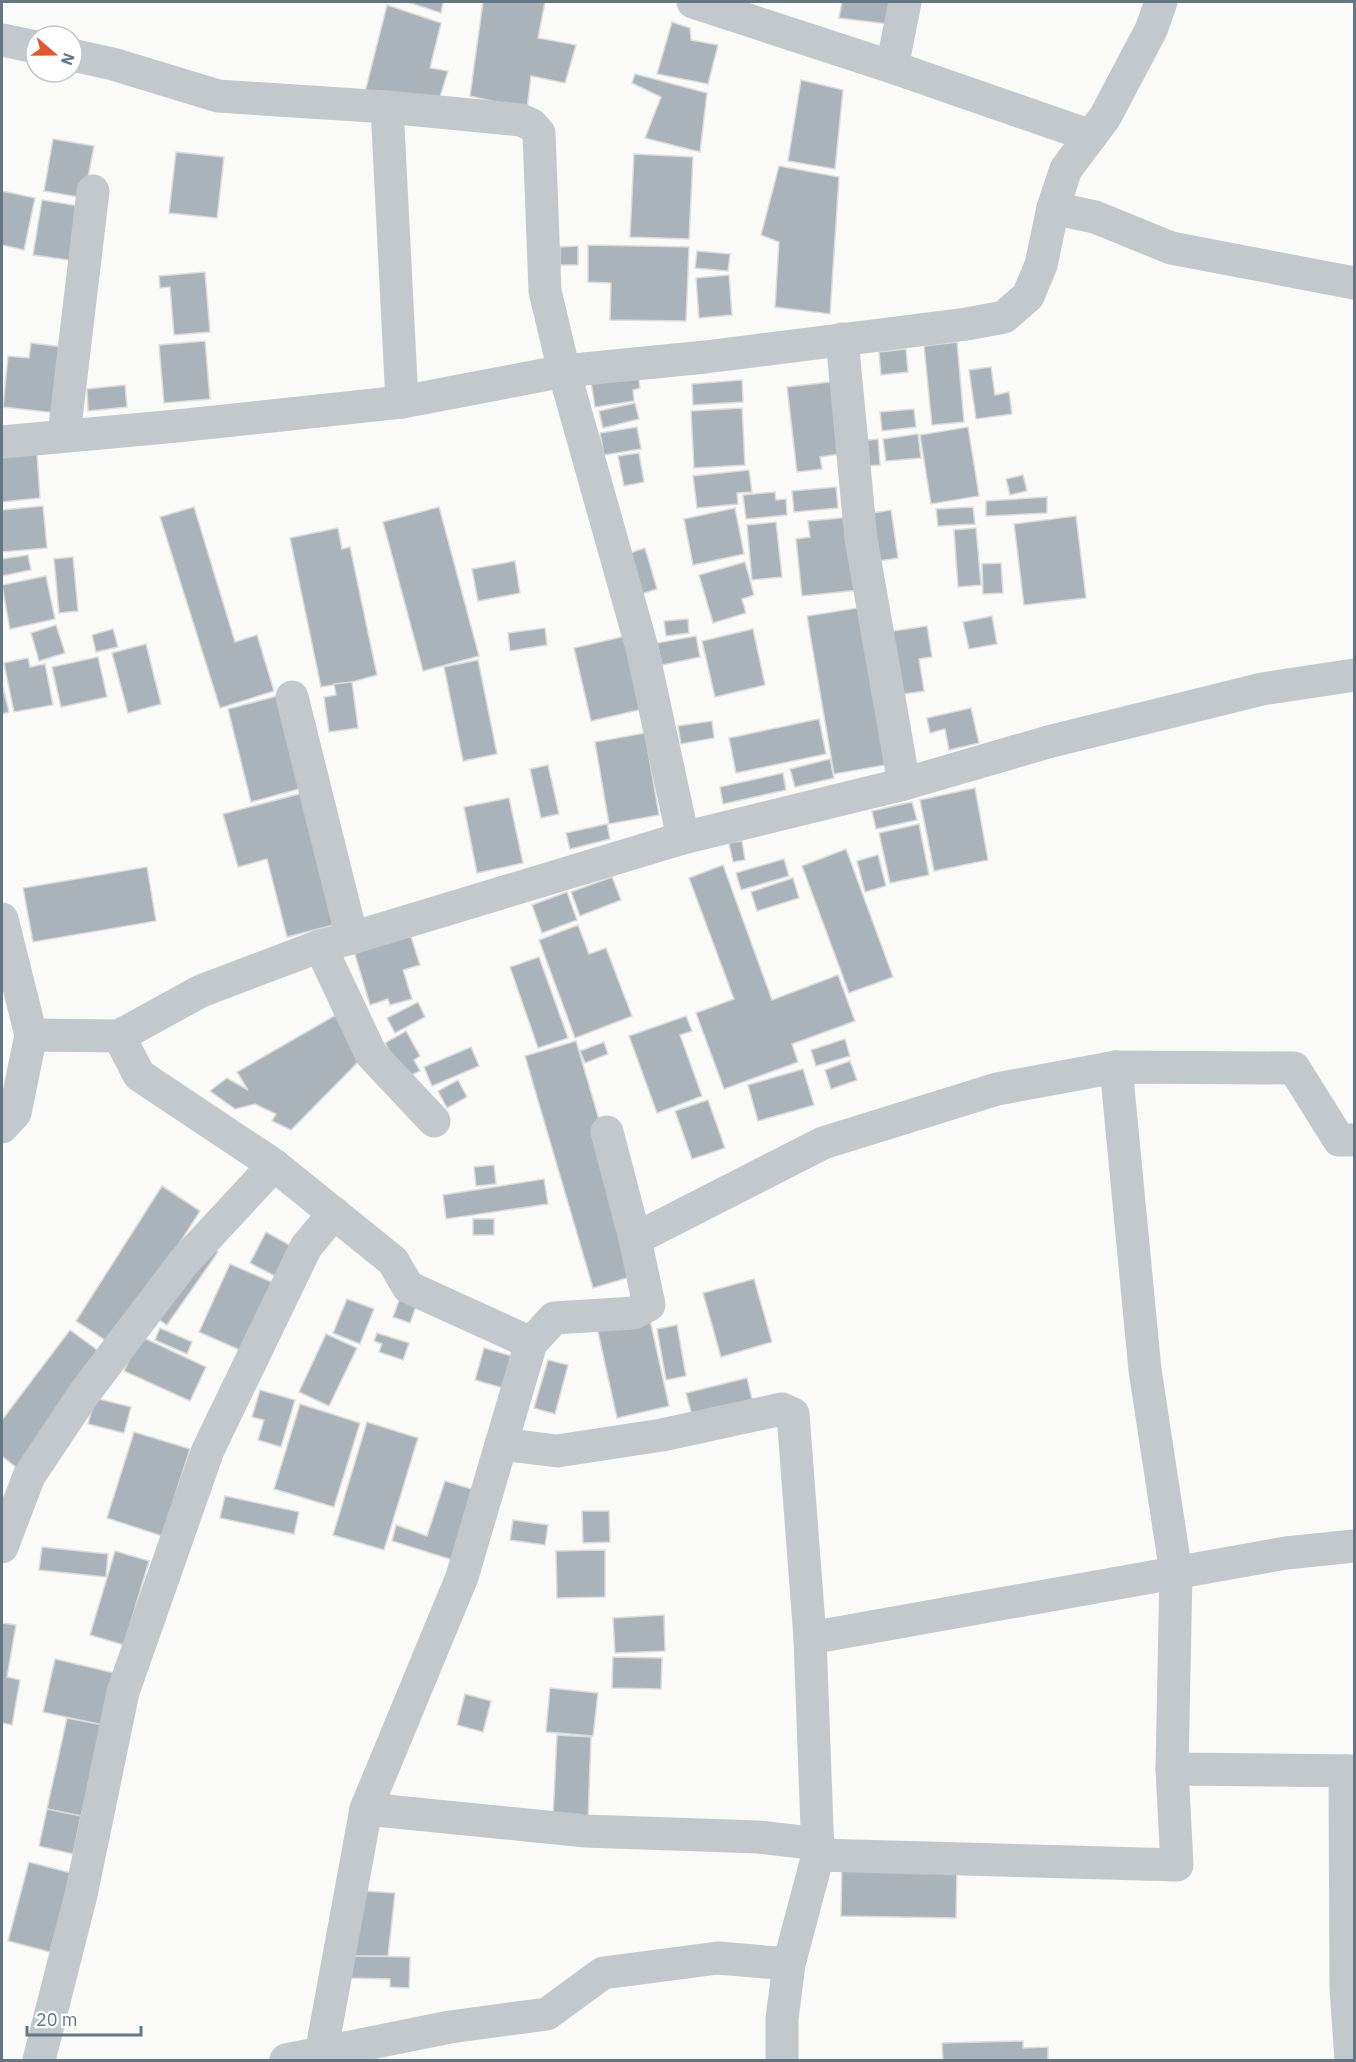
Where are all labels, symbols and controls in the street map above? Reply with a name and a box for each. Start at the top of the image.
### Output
north arrow [24,24,84,84]
text: N [57,50,79,68]
scale bar [27,1999,141,2037]
text: 20 m [36,2008,78,2031]

